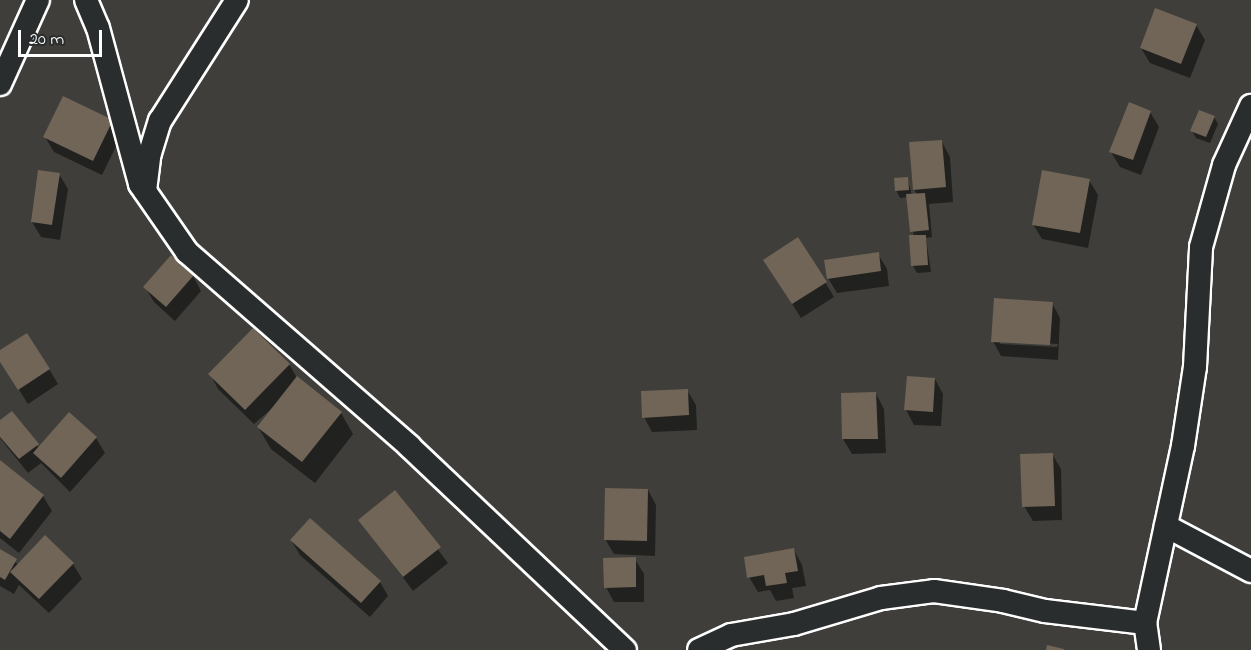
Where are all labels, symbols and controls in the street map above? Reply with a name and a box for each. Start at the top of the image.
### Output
scale bar [21,18,105,56]
text: 20 m [29,27,64,53]

